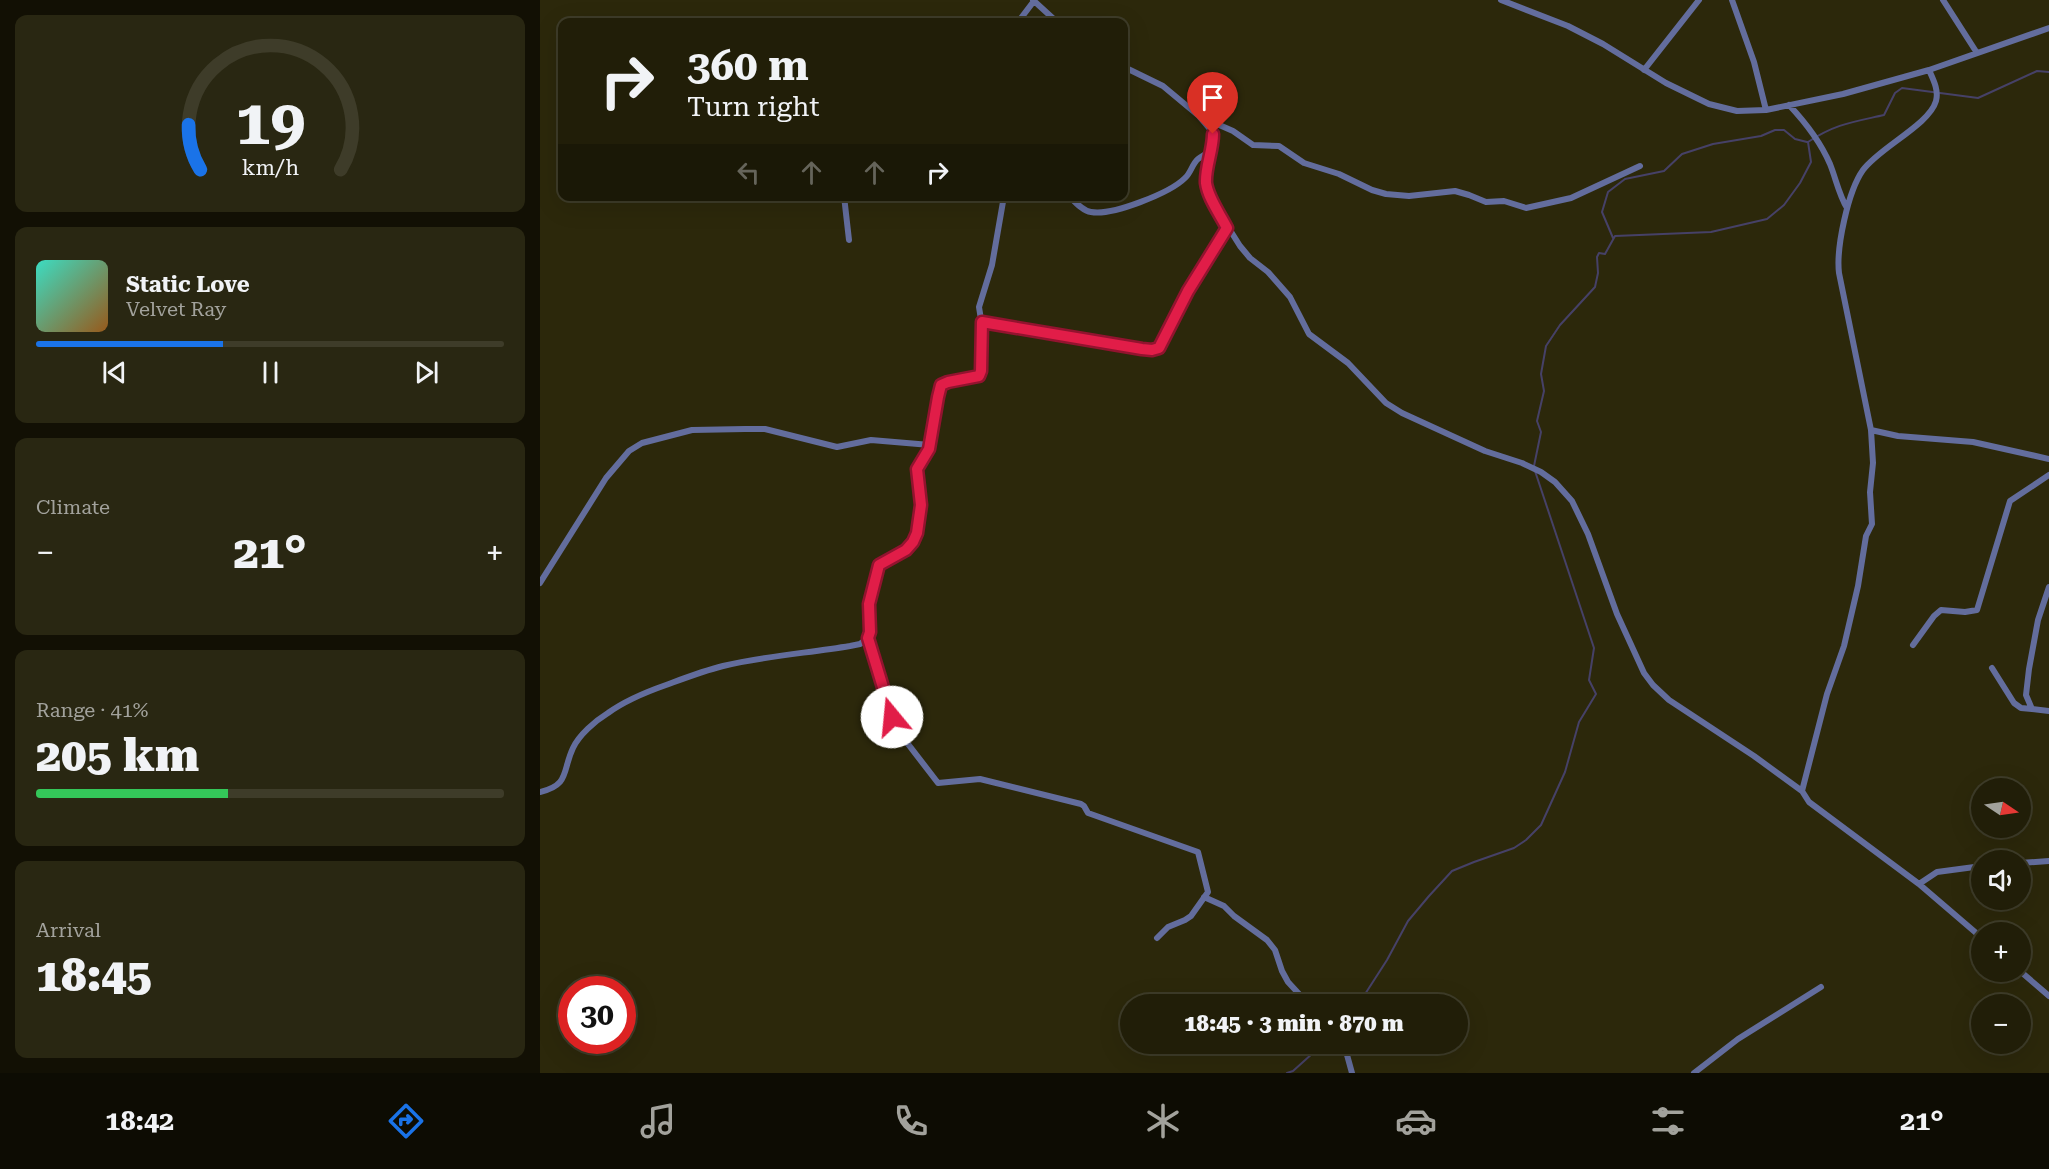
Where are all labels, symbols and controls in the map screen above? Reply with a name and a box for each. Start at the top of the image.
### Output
text: 360 m [687,41,809,90]
icon: right [588,42,666,120]
pin [1187,72,1238,134]
icon: arrive [1196,81,1229,114]
text: 19 [235,86,305,159]
text: Turn right [687,91,820,123]
text: km/h [241,156,299,181]
icon: left [732,156,765,189]
icon: ahead [795,156,828,189]
icon: ahead [858,156,891,189]
icon: right [921,156,954,189]
text: Static Love [126,272,250,297]
text: Velvet Ray [126,297,226,321]
icon: previous [98,356,131,389]
icon: pause [254,356,287,389]
icon: next [410,356,443,389]
text: Climate [36,495,110,519]
text: 21° [234,526,307,579]
text: − [36,533,54,572]
text: + [486,533,504,572]
position arrow [860,685,924,749]
text: Range · 41% [36,698,148,722]
text: 205 km [36,729,199,782]
north arrow [1971,778,2031,838]
map controls [1971,778,2031,1054]
button: sound [1971,850,2031,910]
text: Arrival [36,918,101,942]
button: + [1971,922,2031,982]
text: 18:45 [36,949,152,1002]
speed limit sign: 30 [558,976,636,1054]
button: − [1971,994,2031,1054]
text: 18:45 · 3 min · 870 m [1184,1011,1404,1036]
icon: directions [385,1100,427,1142]
icon: music [637,1100,679,1142]
icon: phone [890,1100,932,1142]
icon: climate [1142,1100,1184,1142]
icon: car [1395,1100,1437,1142]
icon: filters [1647,1100,1689,1142]
text: 18:42 [105,1105,174,1137]
text: 21° [1900,1105,1944,1137]

